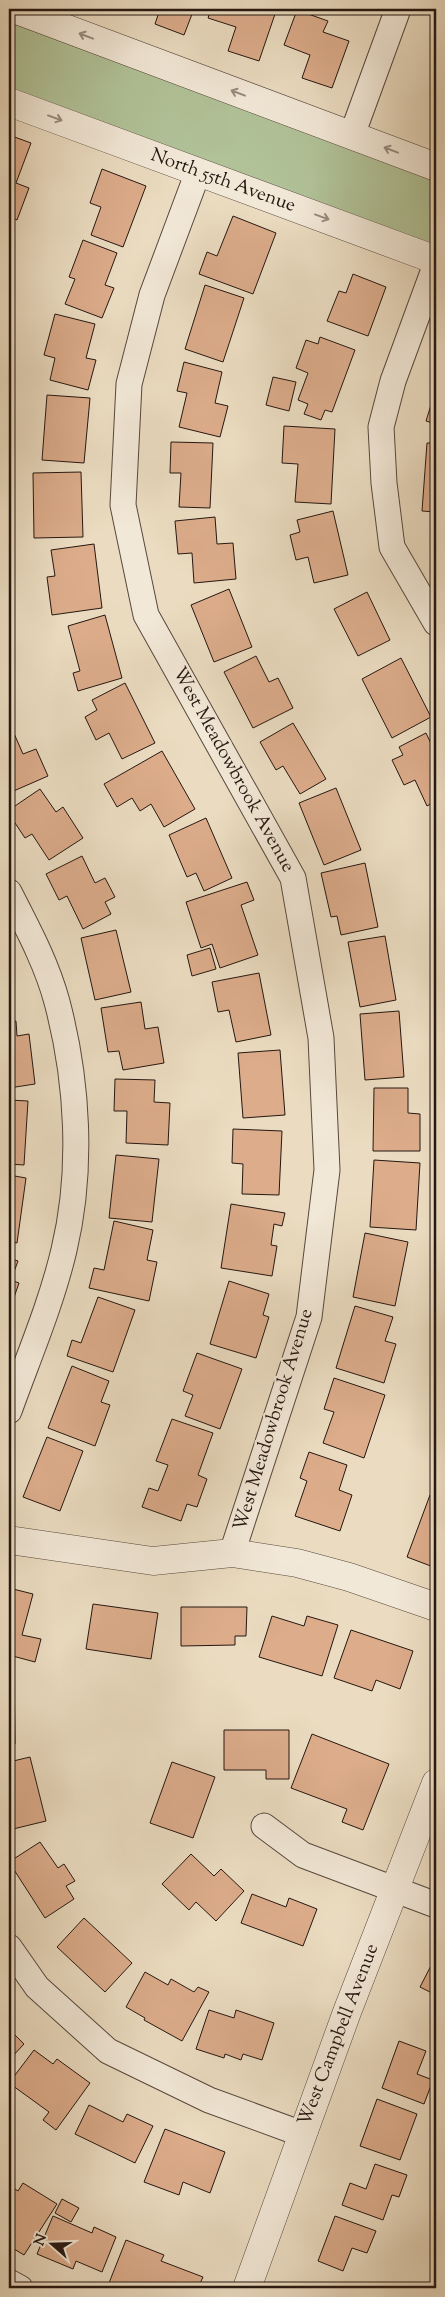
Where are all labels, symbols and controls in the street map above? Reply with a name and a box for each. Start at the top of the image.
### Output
one-way arrow [79,31,94,40]
one-way arrow [231,88,247,97]
one-way arrow [46,114,62,123]
street label: North 55th Avenue [147,142,299,220]
one-way arrow [383,145,399,154]
one-way arrow [314,213,329,222]
street label: West Meadowbrook Avenue [165,662,301,878]
street label: West Meadowbrook Avenue [227,1305,321,1534]
street label: West Campbell Avenue [292,1940,386,2130]
north arrow [28,2220,78,2270]
text: N [30,2232,53,2249]

